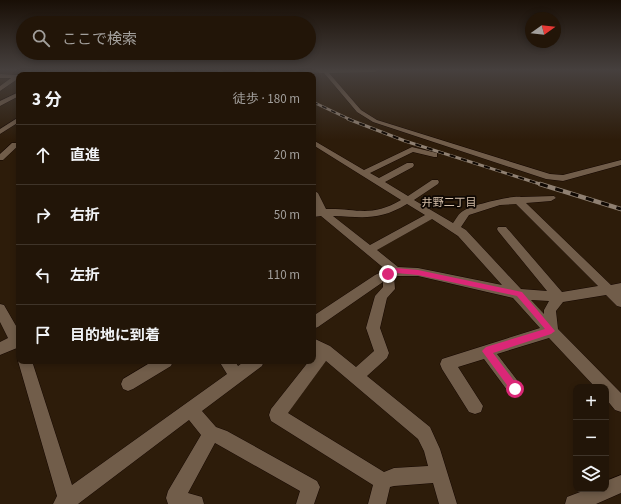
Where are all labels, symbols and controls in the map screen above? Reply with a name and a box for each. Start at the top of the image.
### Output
north arrow [525,12,561,48]
search box [16,16,316,60]
icon: search [30,27,52,49]
text: ここで検索 [62,29,137,50]
text: 3 分 [32,88,61,112]
text: 徒歩 · 180 m [233,90,300,108]
icon: ahead [32,144,54,166]
text: 直進 [70,145,100,166]
text: 20 m [274,146,300,164]
district label: 井野二丁目 [422,195,477,210]
icon: right [32,204,54,226]
text: 右折 [70,205,100,226]
text: 50 m [274,206,300,224]
icon: left [32,264,54,286]
text: 左折 [70,265,100,286]
route end [379,265,397,283]
text: 110 m [267,266,300,284]
icon: arrive [32,324,54,346]
text: 目的地に到着 [70,325,160,346]
route start [506,380,524,398]
map controls [573,384,609,492]
button: + [573,384,609,420]
button: − [573,420,609,456]
button: layers [573,456,609,492]

